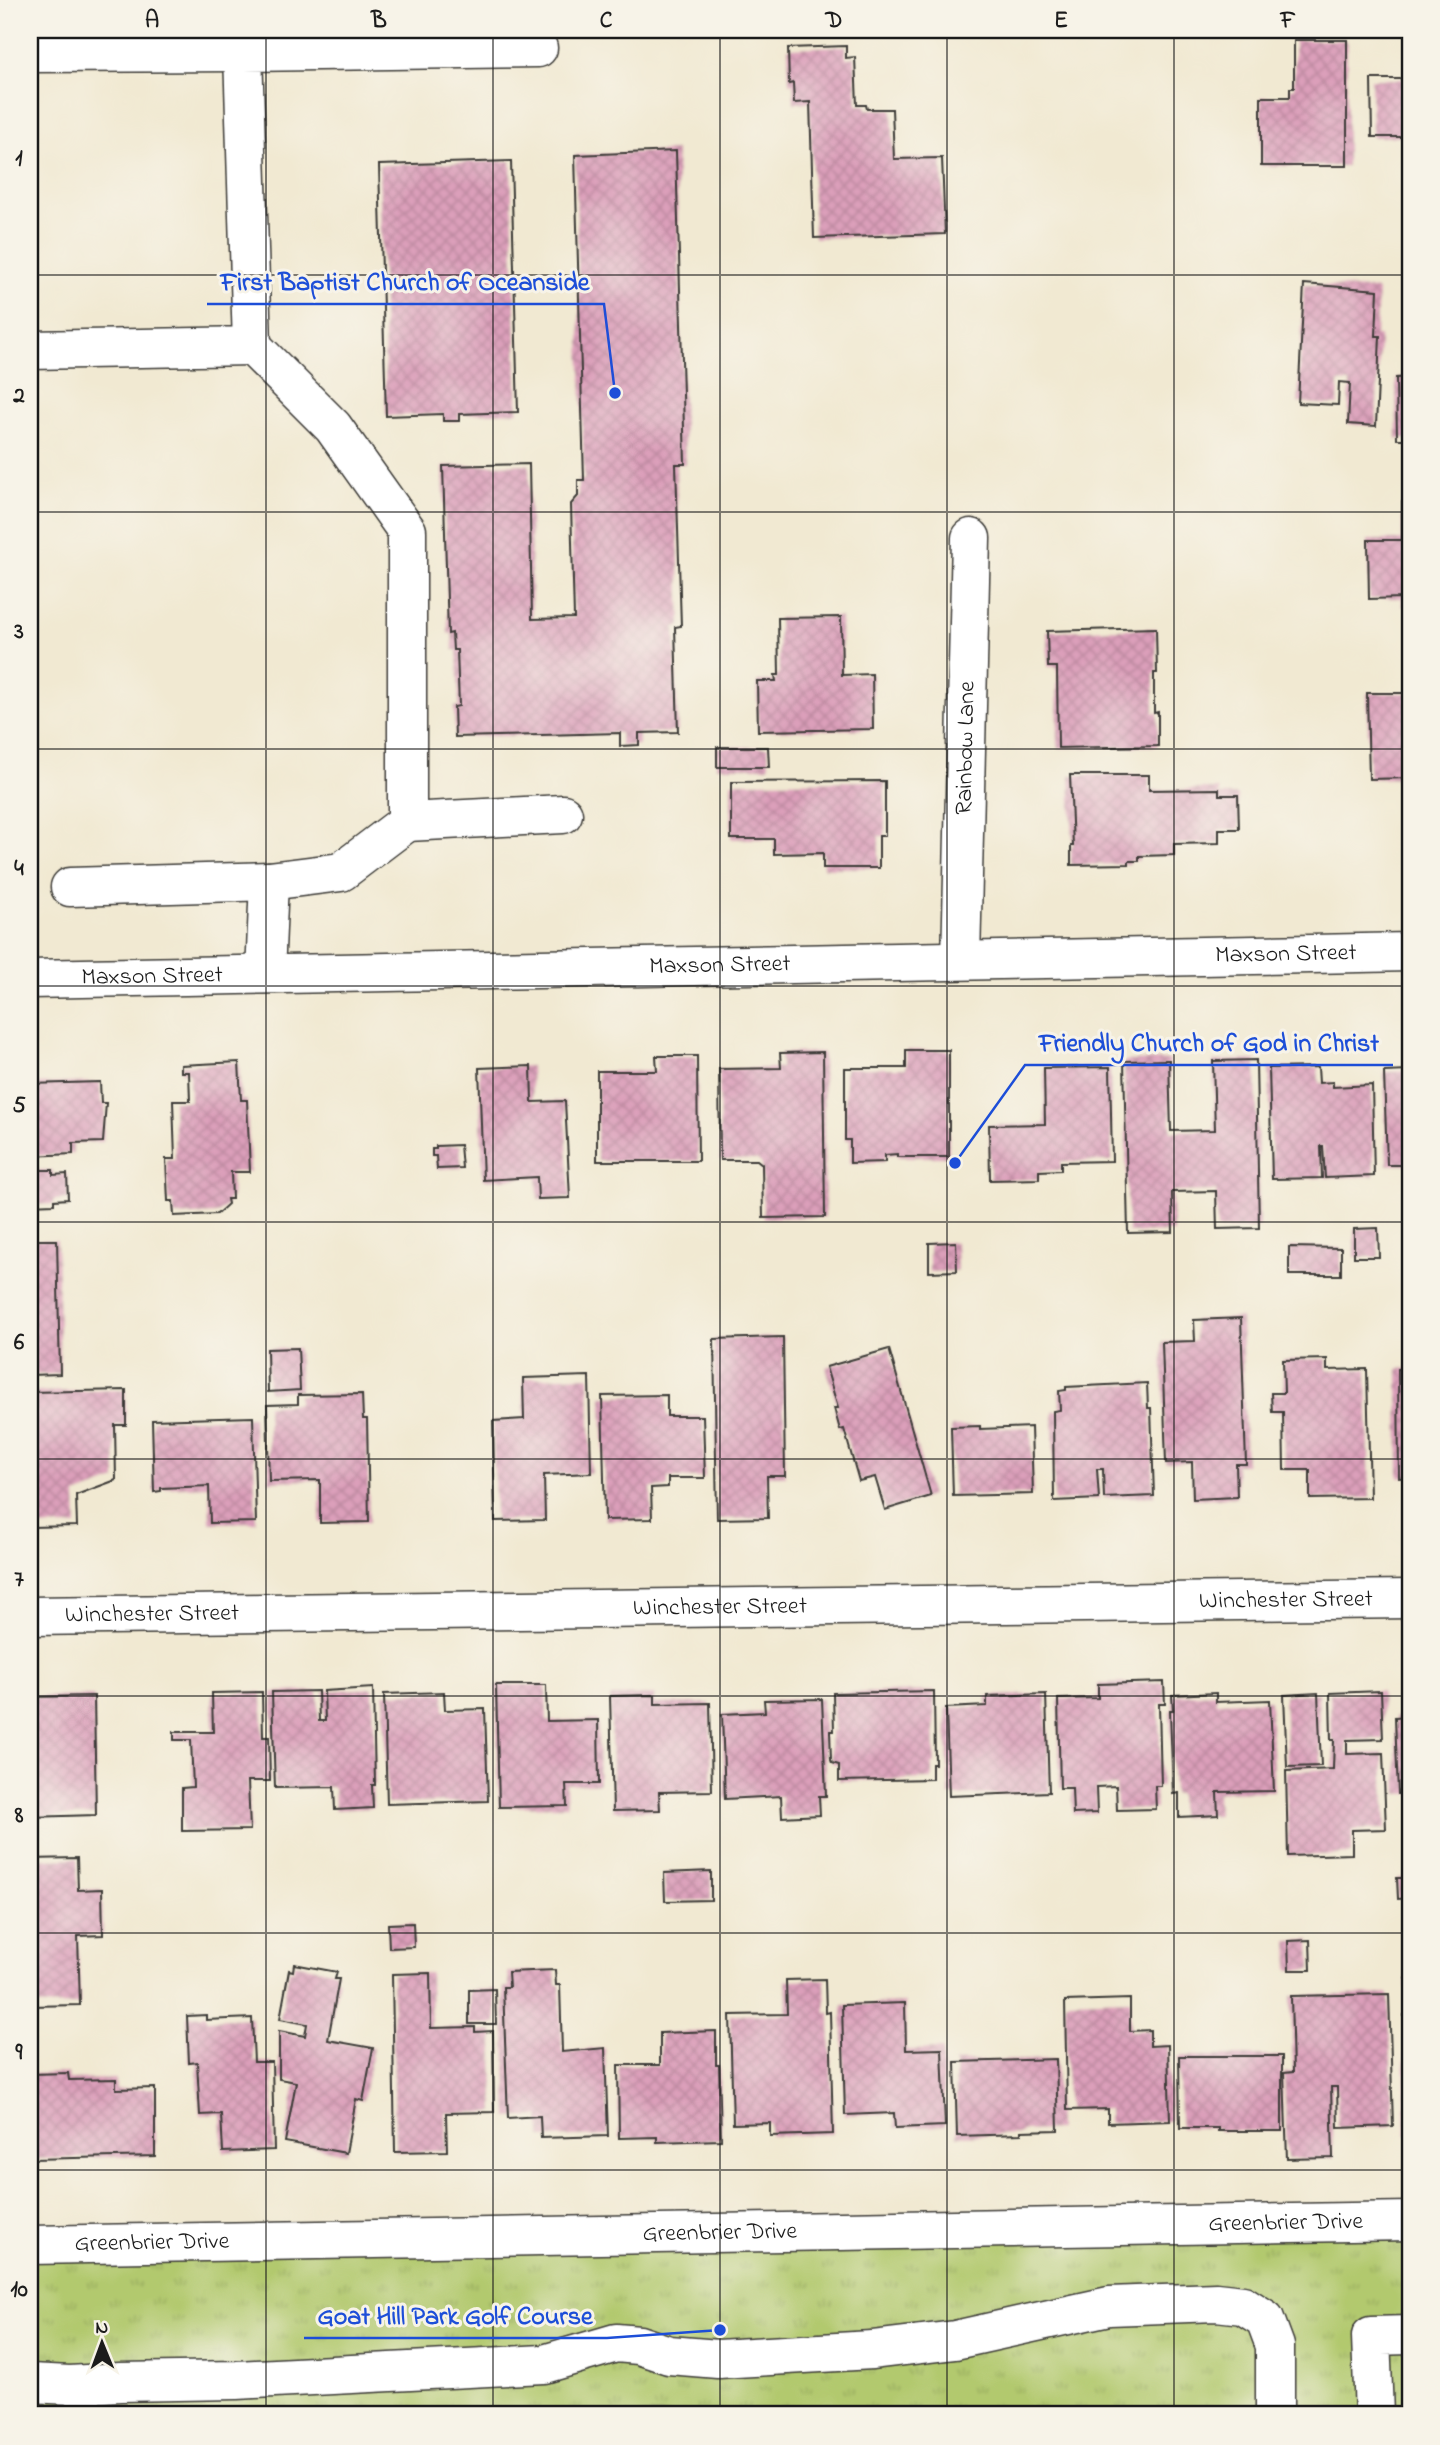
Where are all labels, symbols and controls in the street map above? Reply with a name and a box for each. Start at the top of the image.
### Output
text: A [145,5,159,38]
text: B [370,5,387,38]
text: C [600,5,613,38]
text: D [825,5,842,38]
text: E [1054,5,1068,38]
text: F [1280,5,1296,38]
text: 1 [15,143,23,176]
callout: First Baptist Church of Oceanside [207,257,604,304]
text: First Baptist Church of Oceanside [219,265,591,303]
text: 2 [12,380,25,413]
text: 3 [13,616,24,649]
street label: Rainbow Lane [947,681,985,815]
text: 4 [14,853,24,886]
street label: Maxson Street [1215,936,1357,973]
street label: Maxson Street [649,947,791,984]
street label: Maxson Street [81,958,223,995]
callout: Friendly Church of God in Christ [1025,1018,1393,1065]
text: Friendly Church of God in Christ [1037,1026,1379,1064]
text: 5 [12,1090,26,1123]
text: 6 [14,1327,25,1360]
text: 7 [14,1564,24,1597]
street label: Winchester Street [1199,1582,1373,1619]
street label: Winchester Street [633,1589,807,1626]
street label: Winchester Street [65,1596,239,1633]
text: 8 [14,1800,24,1833]
text: 9 [15,2037,24,2070]
street label: Greenbrier Drive [1208,2204,1364,2242]
street label: Greenbrier Drive [642,2214,798,2252]
street label: Greenbrier Drive [74,2224,230,2262]
text: 10 [10,2274,28,2307]
callout: Goat Hill Park Golf Course [304,2291,607,2338]
text: Goat Hill Park Golf Course [317,2299,594,2337]
north arrow [66,2308,136,2378]
text: N [95,2315,109,2342]

